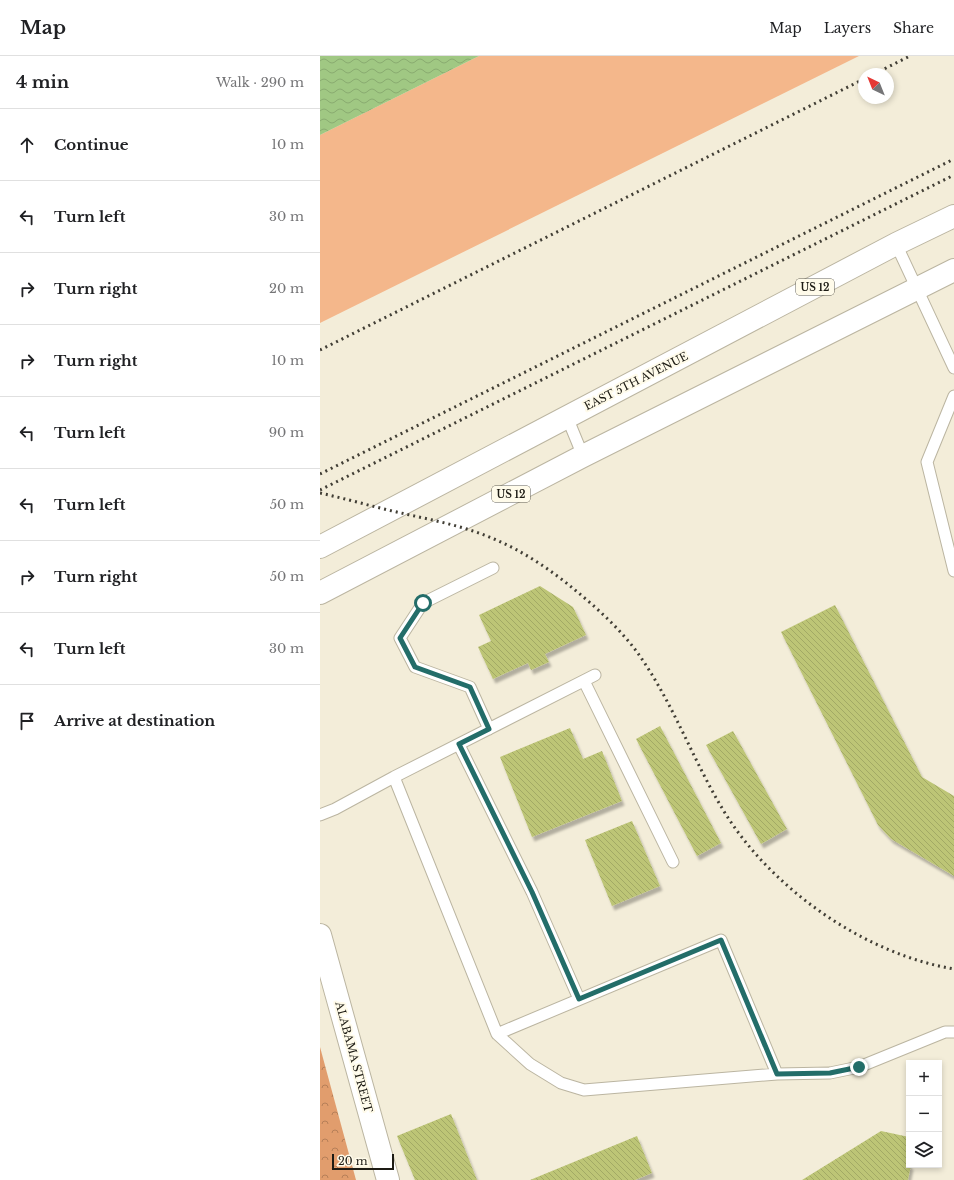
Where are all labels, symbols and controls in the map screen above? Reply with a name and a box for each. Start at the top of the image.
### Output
text: Map [20,16,66,39]
text: Map [769,19,802,37]
text: Layers [824,19,871,37]
text: Share [893,19,934,37]
north arrow [858,68,894,104]
text: 4 min [16,72,69,93]
text: Walk · 290 m [216,74,304,91]
icon: ahead [16,134,38,156]
text: Continue [54,135,129,154]
text: 10 m [271,136,304,153]
icon: left [16,206,38,228]
text: Turn left [54,207,125,226]
text: 30 m [269,208,304,225]
icon: right [16,278,38,300]
text: Turn right [54,279,137,298]
road number: US 12 [796,279,834,295]
text: 20 m [269,280,304,297]
street label: EAST 5TH AVENUE [582,349,690,413]
icon: right [16,350,38,372]
text: Turn right [54,351,137,370]
text: 10 m [271,352,304,369]
icon: left [16,422,38,444]
text: Turn left [54,423,125,442]
text: 90 m [269,424,304,441]
road number: US 12 [492,486,530,502]
icon: left [16,494,38,516]
text: Turn left [54,495,125,514]
text: 50 m [270,496,304,513]
icon: right [16,566,38,588]
text: Turn right [54,567,137,586]
text: 50 m [270,568,304,585]
route start [414,594,432,612]
icon: left [16,638,38,660]
text: Turn left [54,639,125,658]
text: 30 m [269,640,304,657]
icon: arrive [16,710,38,732]
text: Arrive at destination [54,711,215,730]
street label: ALABAMA STREET [332,999,376,1114]
route end [850,1058,868,1076]
map controls [906,1060,942,1168]
button: + [906,1060,942,1096]
button: − [906,1096,942,1132]
button: layers [906,1132,942,1168]
scale bar [332,1152,394,1171]
text: 20 m [338,1154,368,1168]

